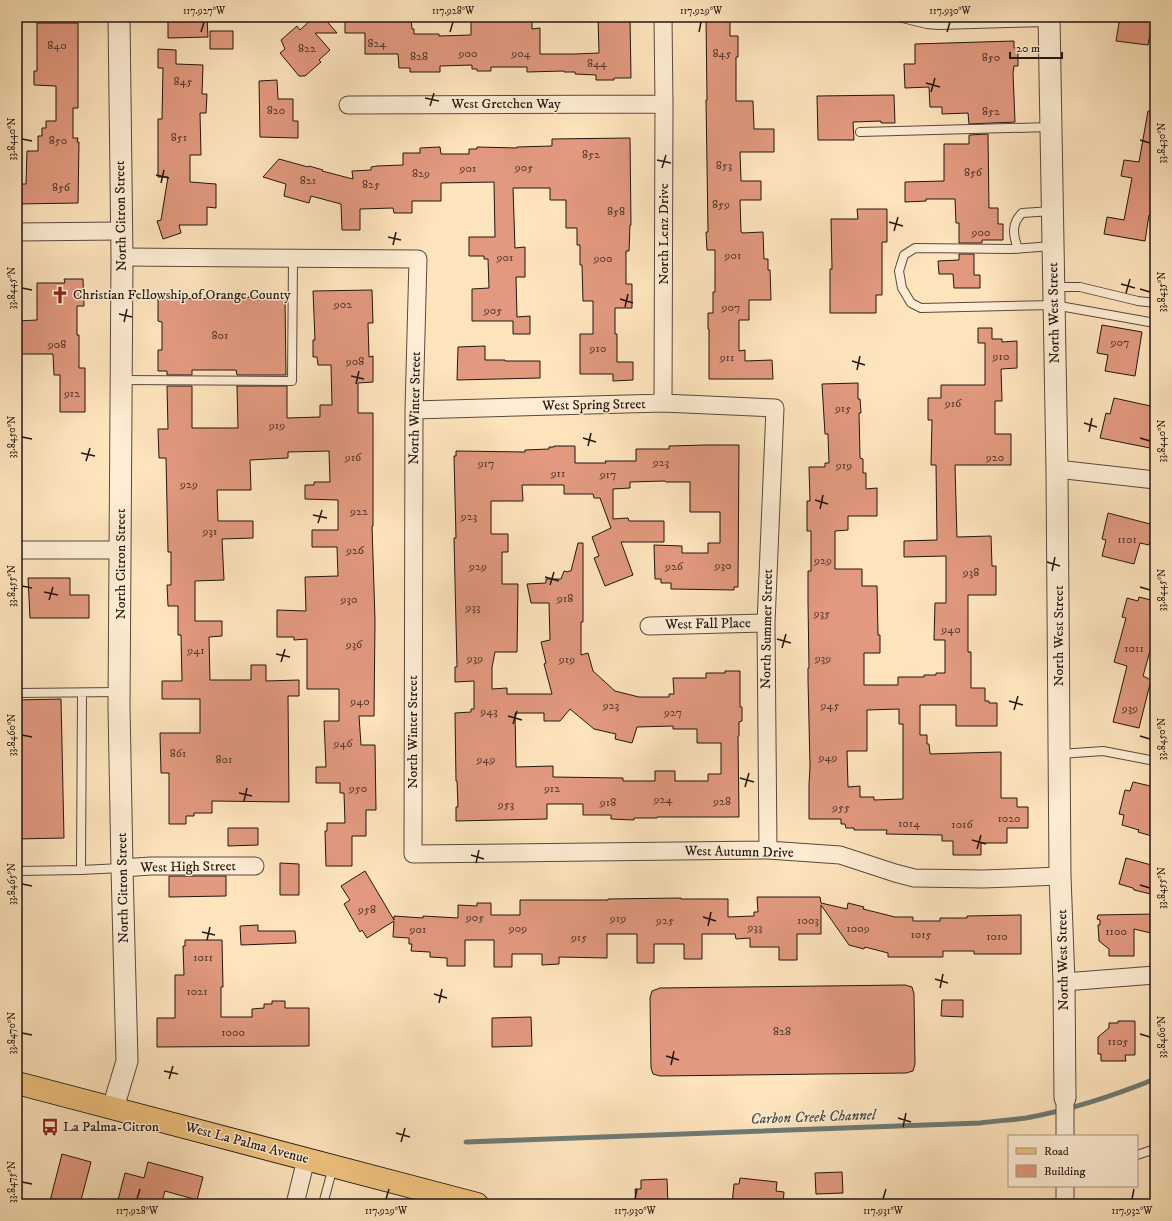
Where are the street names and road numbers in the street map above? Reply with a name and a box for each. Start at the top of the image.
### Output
street label: West Gretchen Way [450,95,561,113]
street label: North Citron Street [111,160,131,272]
street label: North Lenz Drive [655,183,673,285]
street label: North West Street [1044,262,1064,364]
street label: North Winter Street [405,351,425,465]
street label: West Spring Street [541,395,646,415]
street label: North Citron Street [112,508,130,619]
street label: North Summer Street [757,568,777,689]
street label: North West Street [1050,585,1068,687]
street label: West Fall Place [664,614,751,634]
street label: North Winter Street [404,675,422,789]
street label: North Citron Street [113,832,133,944]
street label: West Autumn Drive [683,842,794,862]
street label: West High Street [139,857,237,877]
street label: North West Street [1053,909,1073,1011]
street label: West La Palma Avenue [182,1118,311,1168]

